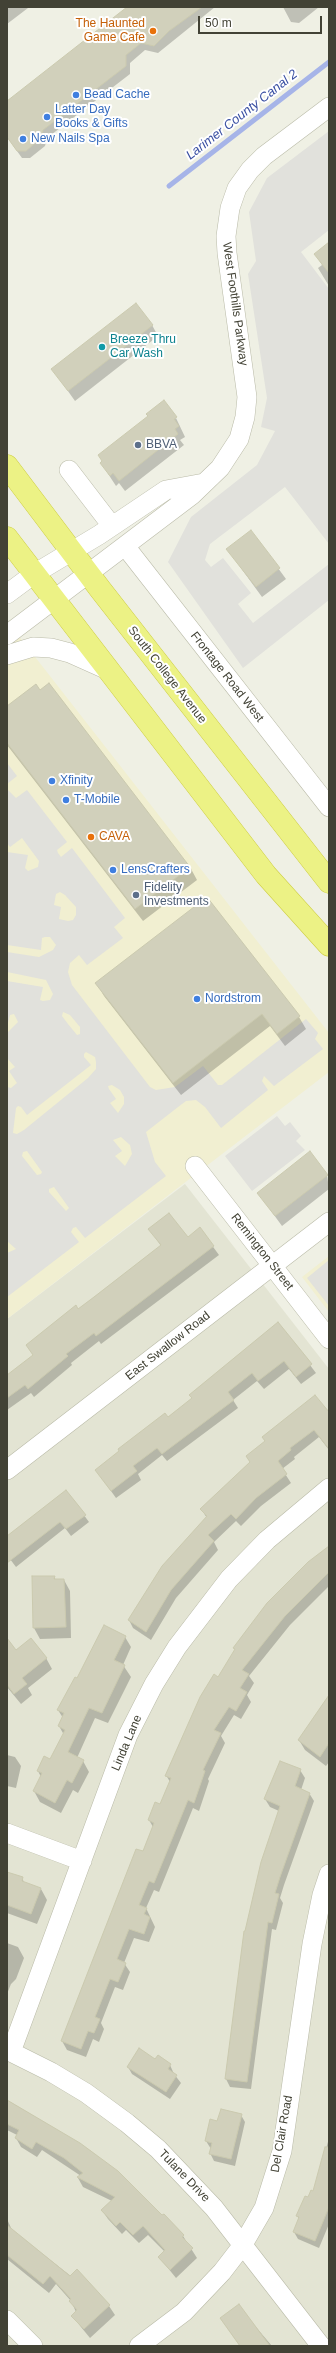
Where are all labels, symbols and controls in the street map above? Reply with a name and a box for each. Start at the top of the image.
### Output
scale bar [200,8,324,34]
text: 50 m [205,16,232,30]
place label: The Haunted Game Cafe [76,17,145,45]
marker: The Haunted Game Cafe [148,26,158,36]
water label: Larimer County Canal 2 [183,67,301,163]
place label: Bead Cache [84,88,150,102]
marker: Bead Cache [71,90,81,100]
place label: Latter Day Books & Gifts [55,103,128,131]
marker: Latter Day Books & Gifts [42,112,52,122]
place label: New Nails Spa [31,132,110,146]
marker: New Nails Spa [18,134,28,144]
street label: West Foothills Parkway [219,241,251,367]
place label: Breeze Thru Car Wash [110,333,176,361]
marker: Breeze Thru Car Wash [97,342,107,352]
place label: BBVA [146,438,177,452]
marker: BBVA [133,440,143,450]
street label: South College Avenue [125,624,209,726]
street label: Frontage Road West [187,629,267,725]
place label: Xfinity [60,774,93,788]
marker: Xfinity [47,776,57,786]
place label: T-Mobile [74,793,120,807]
marker: T-Mobile [61,795,71,805]
place label: CAVA [99,830,130,844]
marker: CAVA [86,832,96,842]
place label: LensCrafters [121,863,190,877]
marker: LensCrafters [108,865,118,875]
place label: Fidelity Investments [144,881,209,909]
marker: Fidelity Investments [131,890,141,900]
place label: Nordstrom [205,992,261,1006]
marker: Nordstrom [192,994,202,1004]
street label: Remington Street [228,1211,296,1293]
street label: East Swallow Road [123,1309,213,1383]
street label: Linda Lane [109,1713,145,1773]
street label: Del Clair Road [268,2094,296,2174]
street label: Tulane Drive [155,2147,213,2205]

